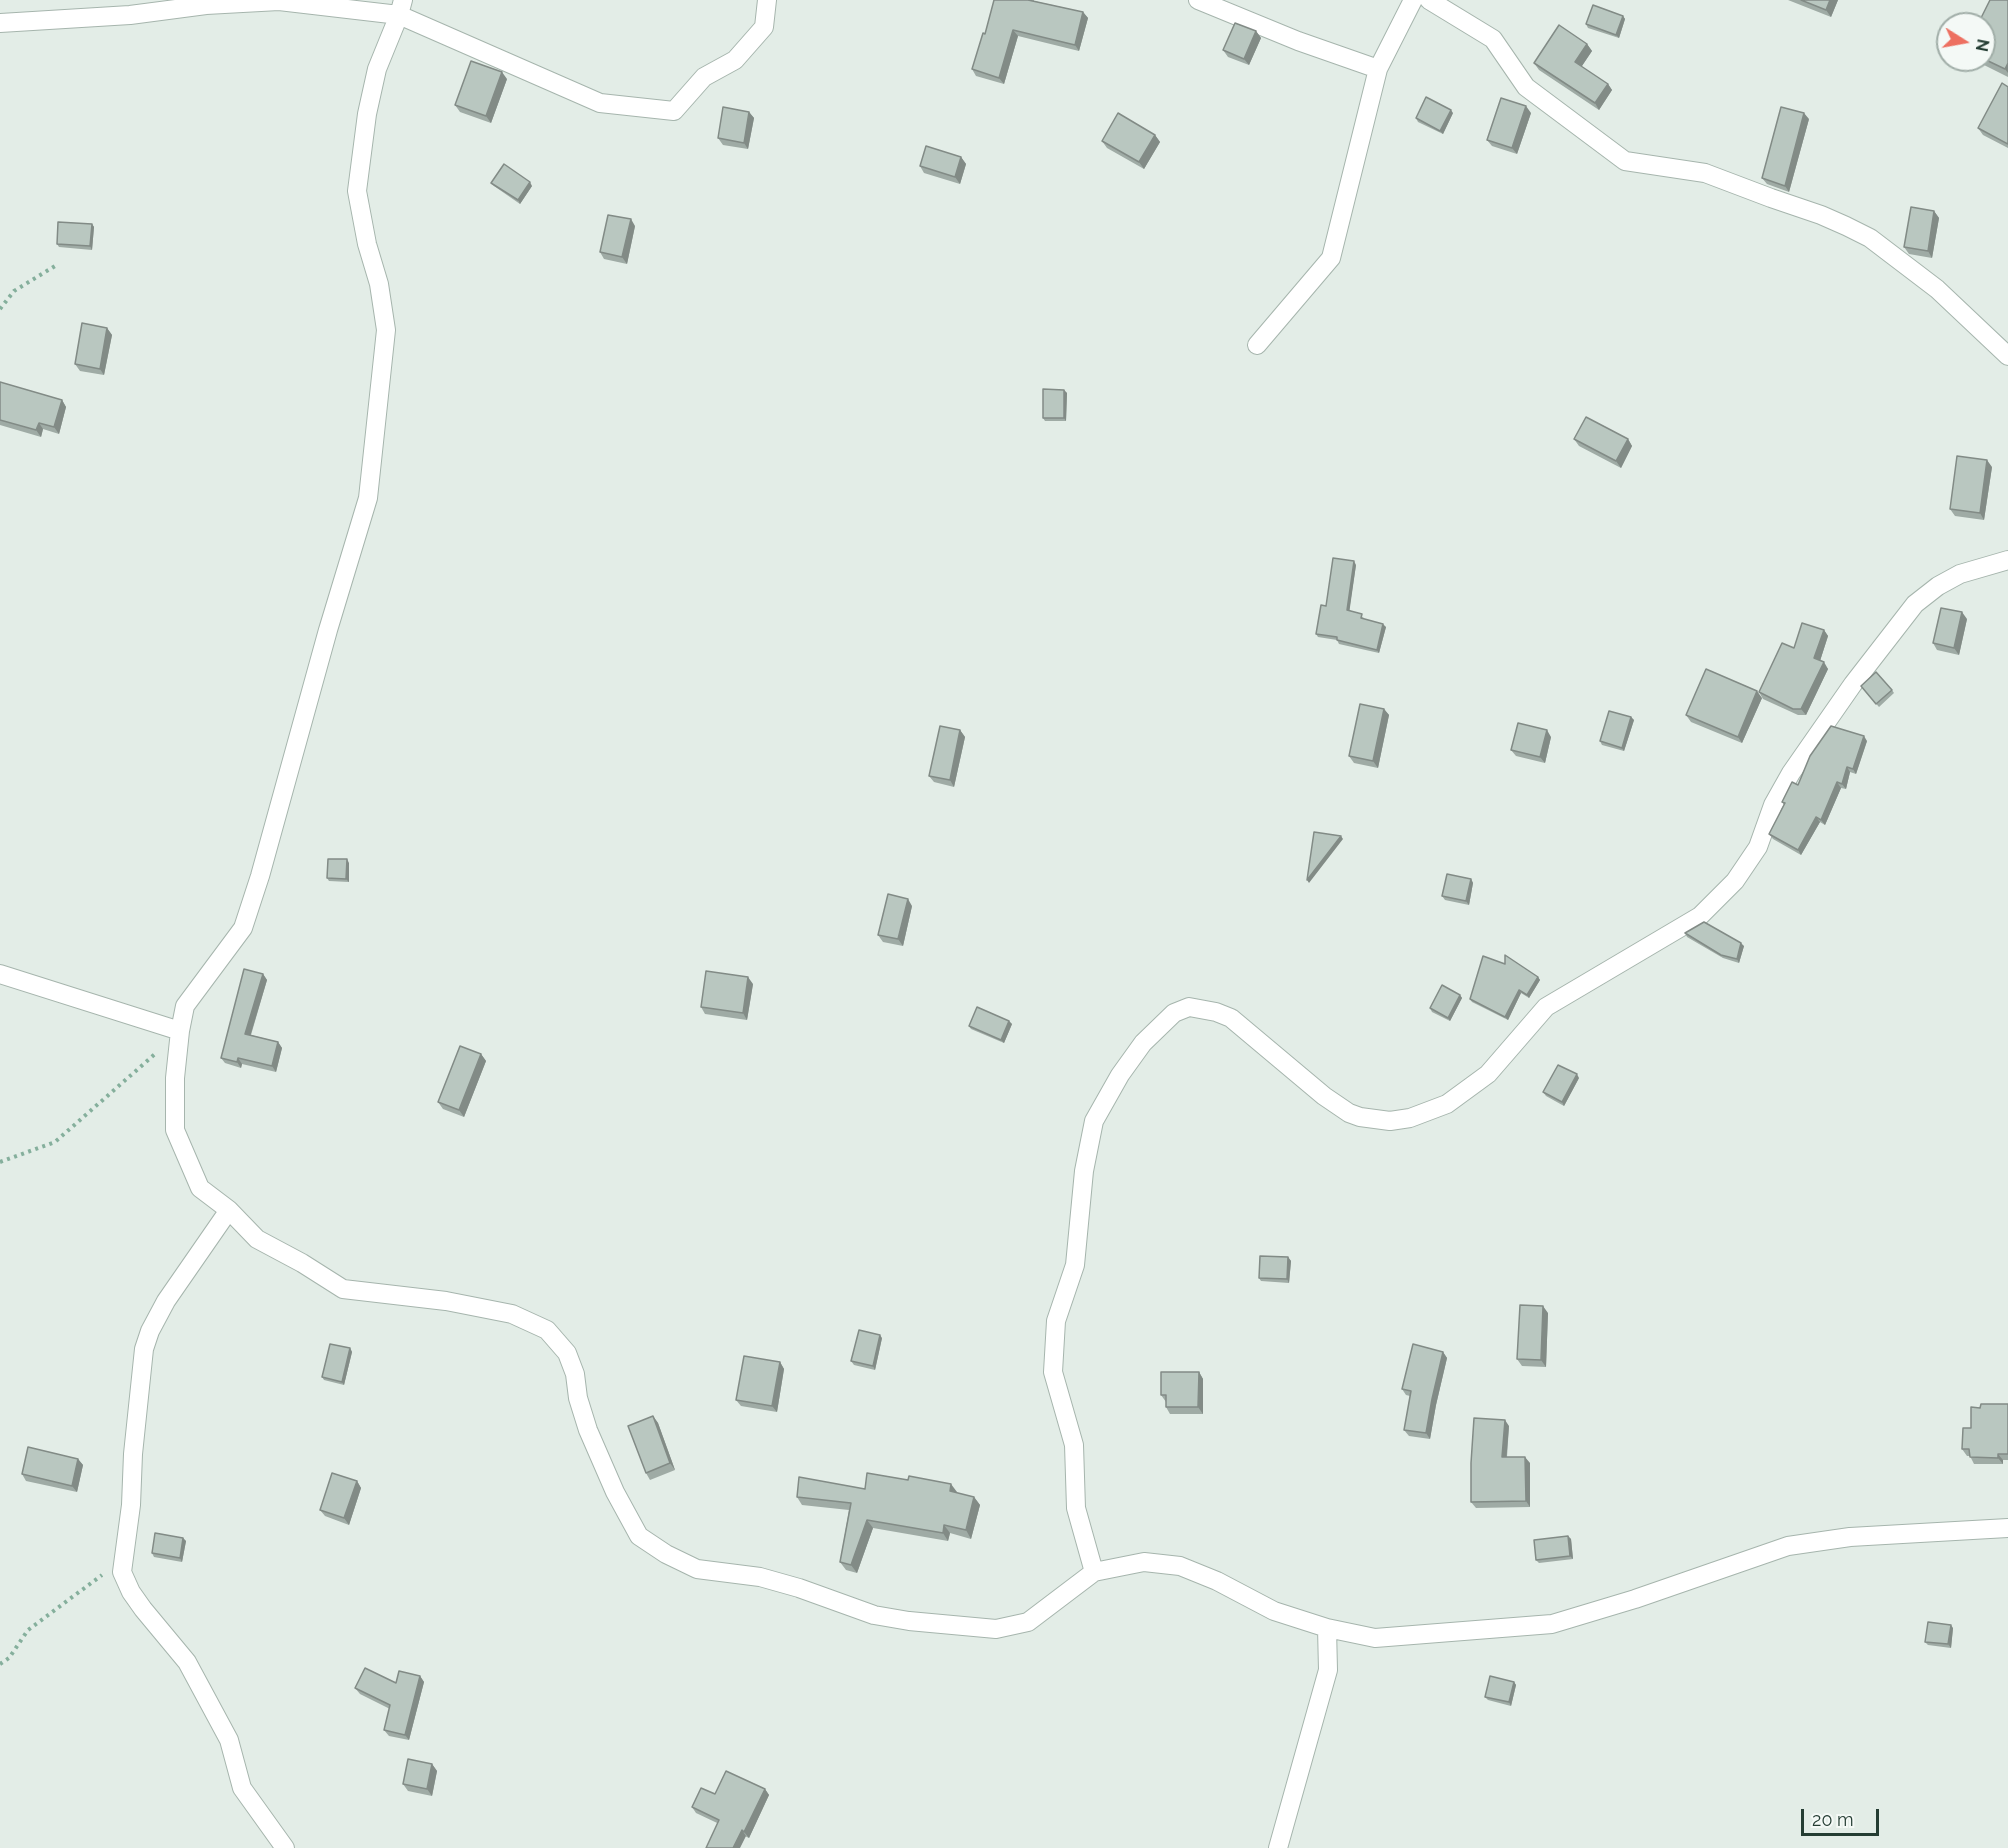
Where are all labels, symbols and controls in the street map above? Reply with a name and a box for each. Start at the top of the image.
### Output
north arrow [1936,12,1996,72]
text: N [1972,37,1993,53]
scale bar [1804,1797,1882,1835]
text: 20 m [1812,1809,1854,1830]

